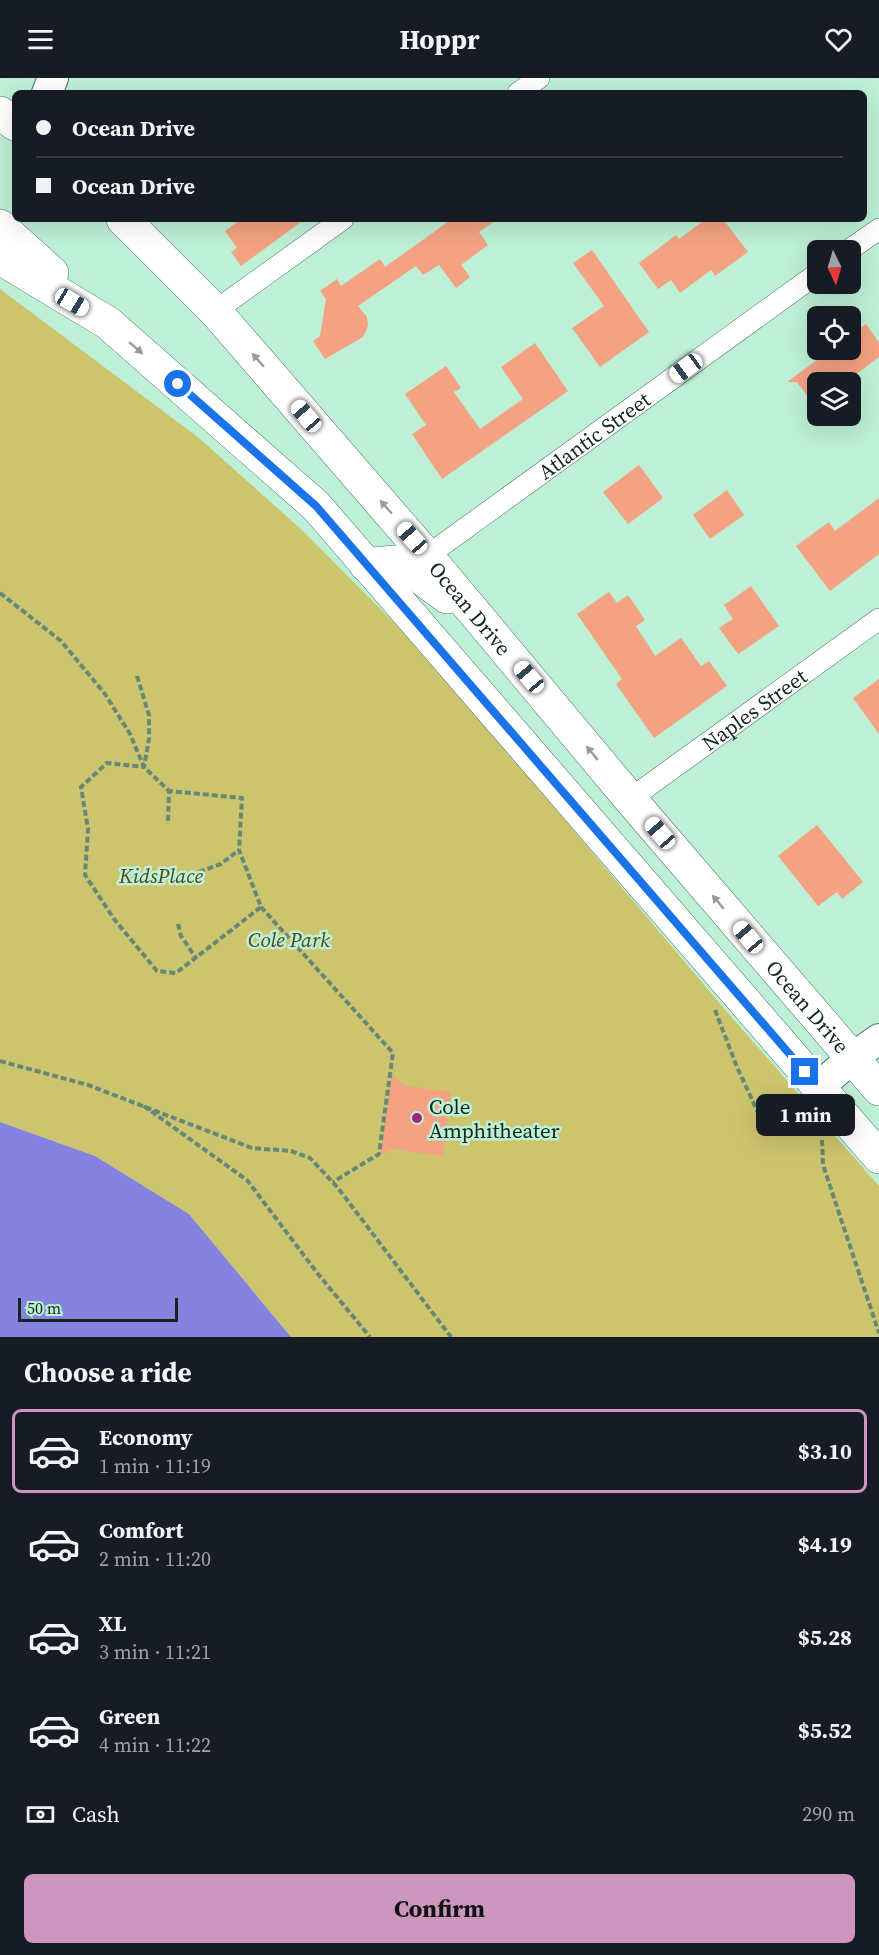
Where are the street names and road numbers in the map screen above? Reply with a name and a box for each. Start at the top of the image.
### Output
street label: Atlantic Street [532,385,656,486]
street label: Ocean Drive [423,555,518,661]
street label: Naples Street [696,662,812,757]
street label: Ocean Drive [760,953,856,1059]

